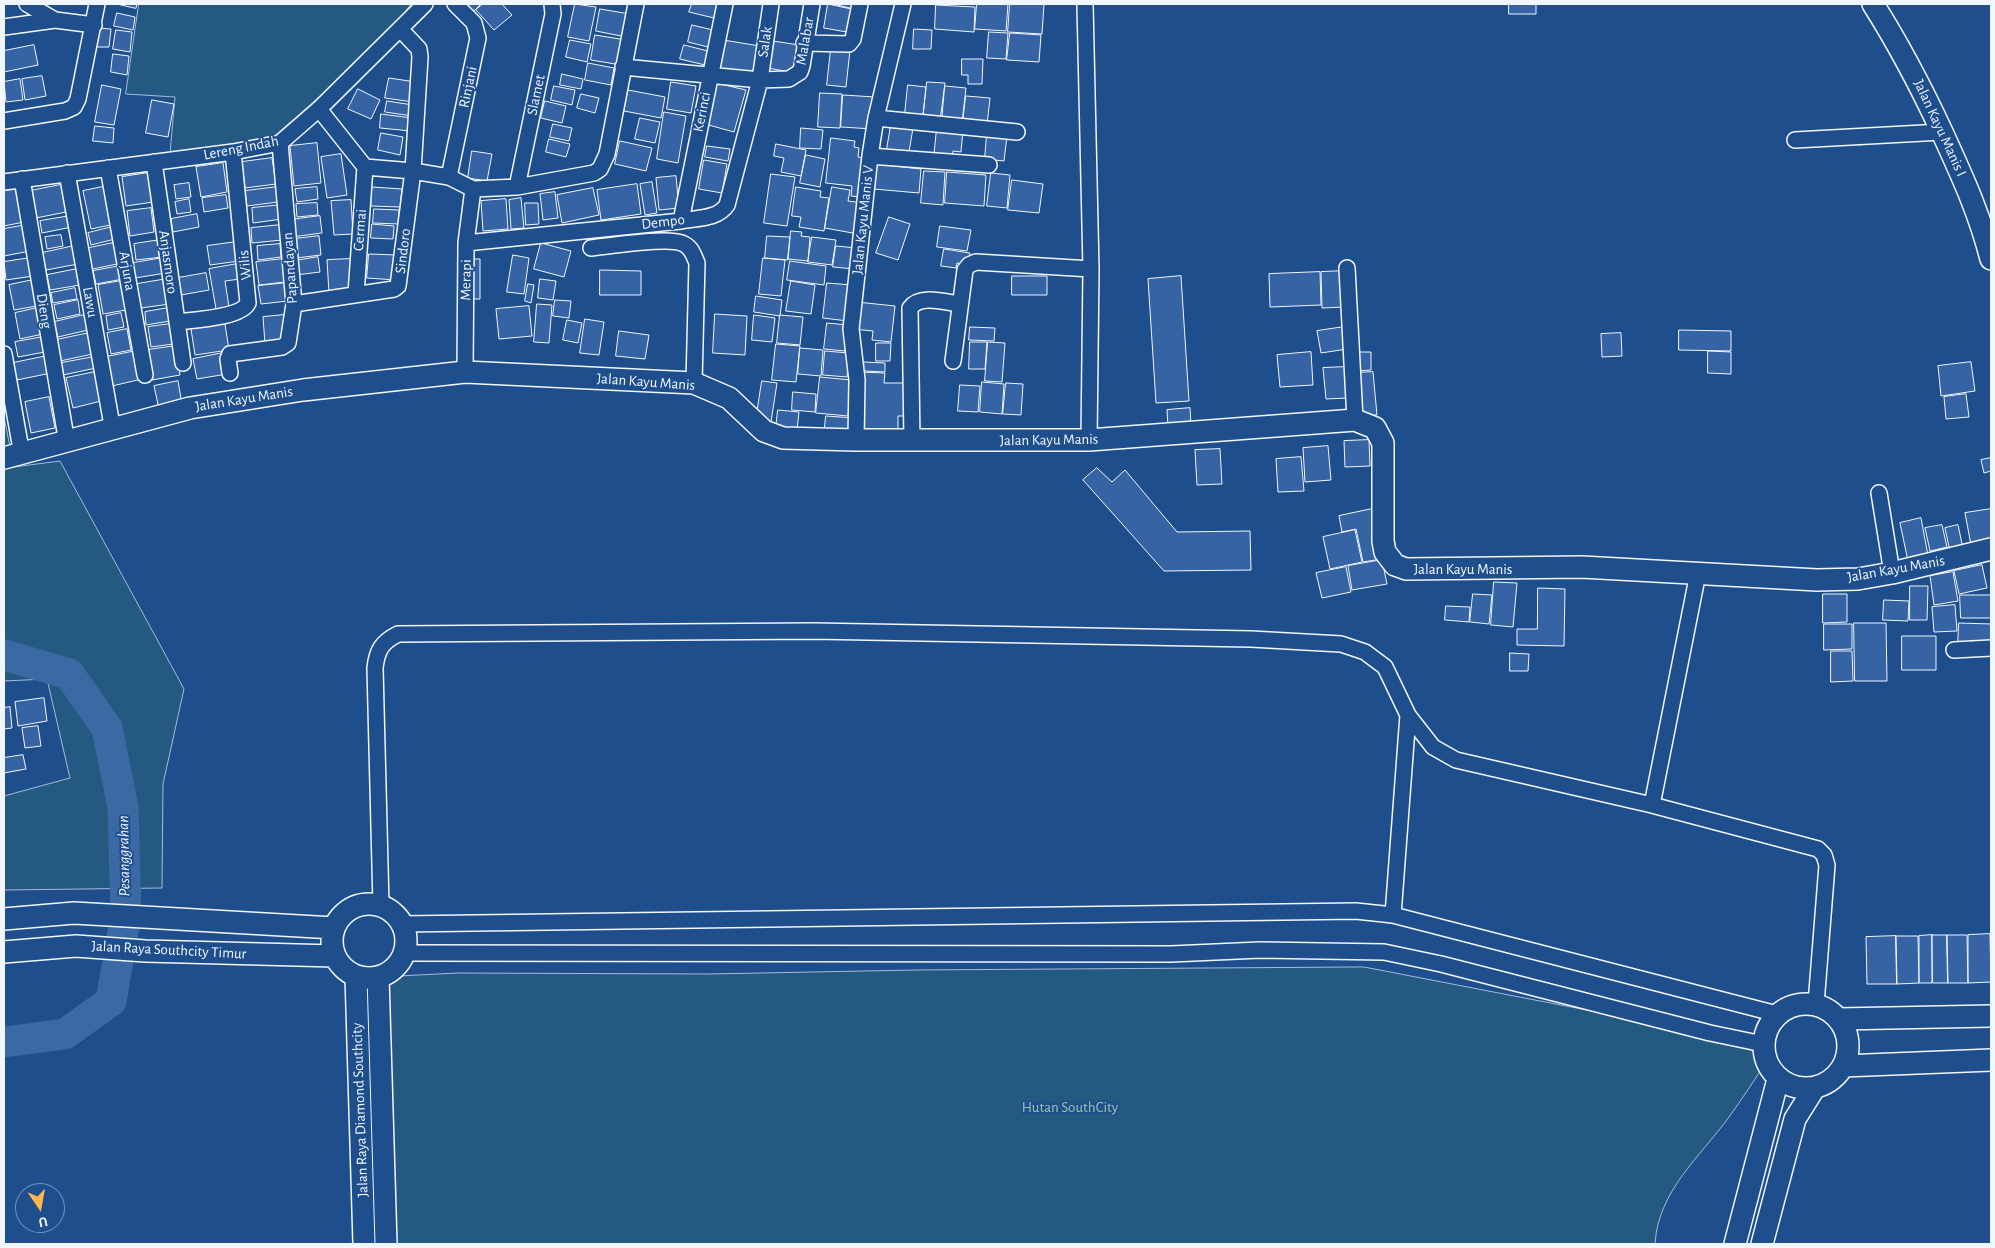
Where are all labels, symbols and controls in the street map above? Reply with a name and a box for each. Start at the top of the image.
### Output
street label: Malabar [792,16,818,66]
street label: Salak [754,25,776,59]
street label: Rinjani [455,65,481,109]
street label: Slamet [523,73,549,117]
street label: Jalan Kayu Manis I [1910,77,1970,179]
street label: Kerinci [689,90,715,134]
street label: Lereng Indah [202,132,280,164]
street label: Jalan Kayu Manis V [848,165,878,275]
street label: Cermai [350,209,370,251]
street label: Dempo [640,210,686,234]
street label: Sindoro [391,227,415,275]
street label: Anjasmoro [155,229,181,295]
street label: Papandayan [279,232,301,304]
street label: Wilis [234,249,256,281]
street label: Arjuna [115,250,139,292]
street label: Merapi [457,259,475,301]
street label: Lawu [78,285,102,319]
street label: Dieng [32,292,56,330]
street label: Jalan Kayu Manis [596,370,696,394]
street label: Jalan Kayu Manis [194,382,294,416]
street label: Jalan Kayu Manis [1000,430,1098,450]
street label: Jalan Kayu Manis [1846,552,1946,586]
street label: Jalan Kayu Manis [1414,560,1512,578]
water label: Pesanggrahan [114,815,134,897]
street label: Jalan Raya Southcity Timur [91,937,247,963]
street label: Jalan Raya Diamond Southcity [348,1022,372,1198]
park label: Hutan SouthCity [1022,1098,1118,1116]
north arrow [15,1183,65,1233]
text: U [37,1214,49,1229]

